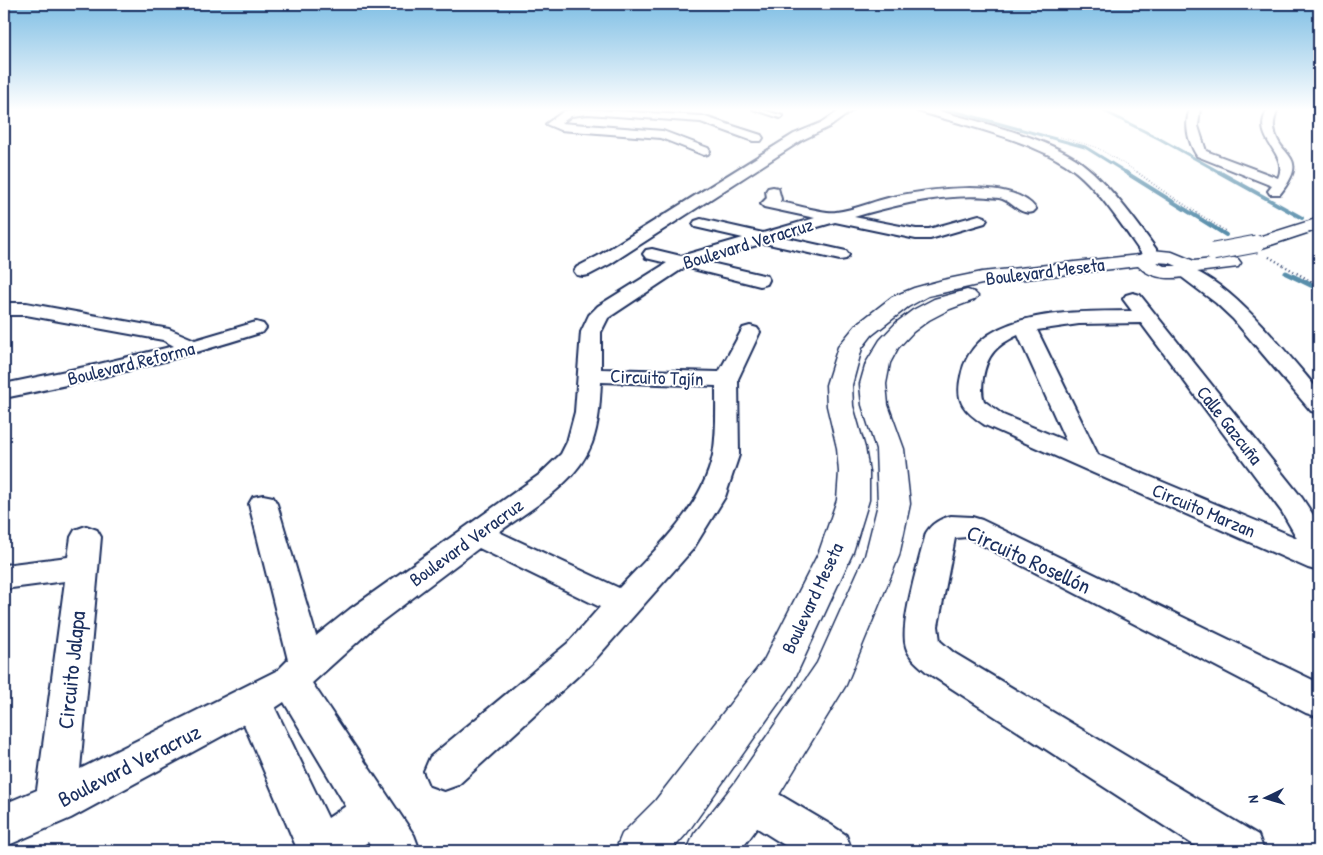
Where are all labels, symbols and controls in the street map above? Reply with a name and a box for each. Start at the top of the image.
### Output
street label: Boulevard Veracruz [680,211,816,275]
street label: Boulevard Meseta [984,251,1106,291]
street label: Boulevard Reforma [65,335,198,391]
street label: Circuito Tajín [610,362,704,392]
street label: Calle Gazcuña [1191,380,1269,470]
street label: Circuito Marzan [1148,477,1260,543]
street label: Boulevard Veracruz [404,492,528,592]
street label: Circuito Rosellón [962,517,1096,601]
street label: Boulevard Meseta [775,538,849,658]
street label: Circuito Jalapa [50,609,92,730]
street label: Boulevard Veracruz [53,716,205,814]
north arrow [1240,772,1290,822]
text: N [1243,794,1262,804]

